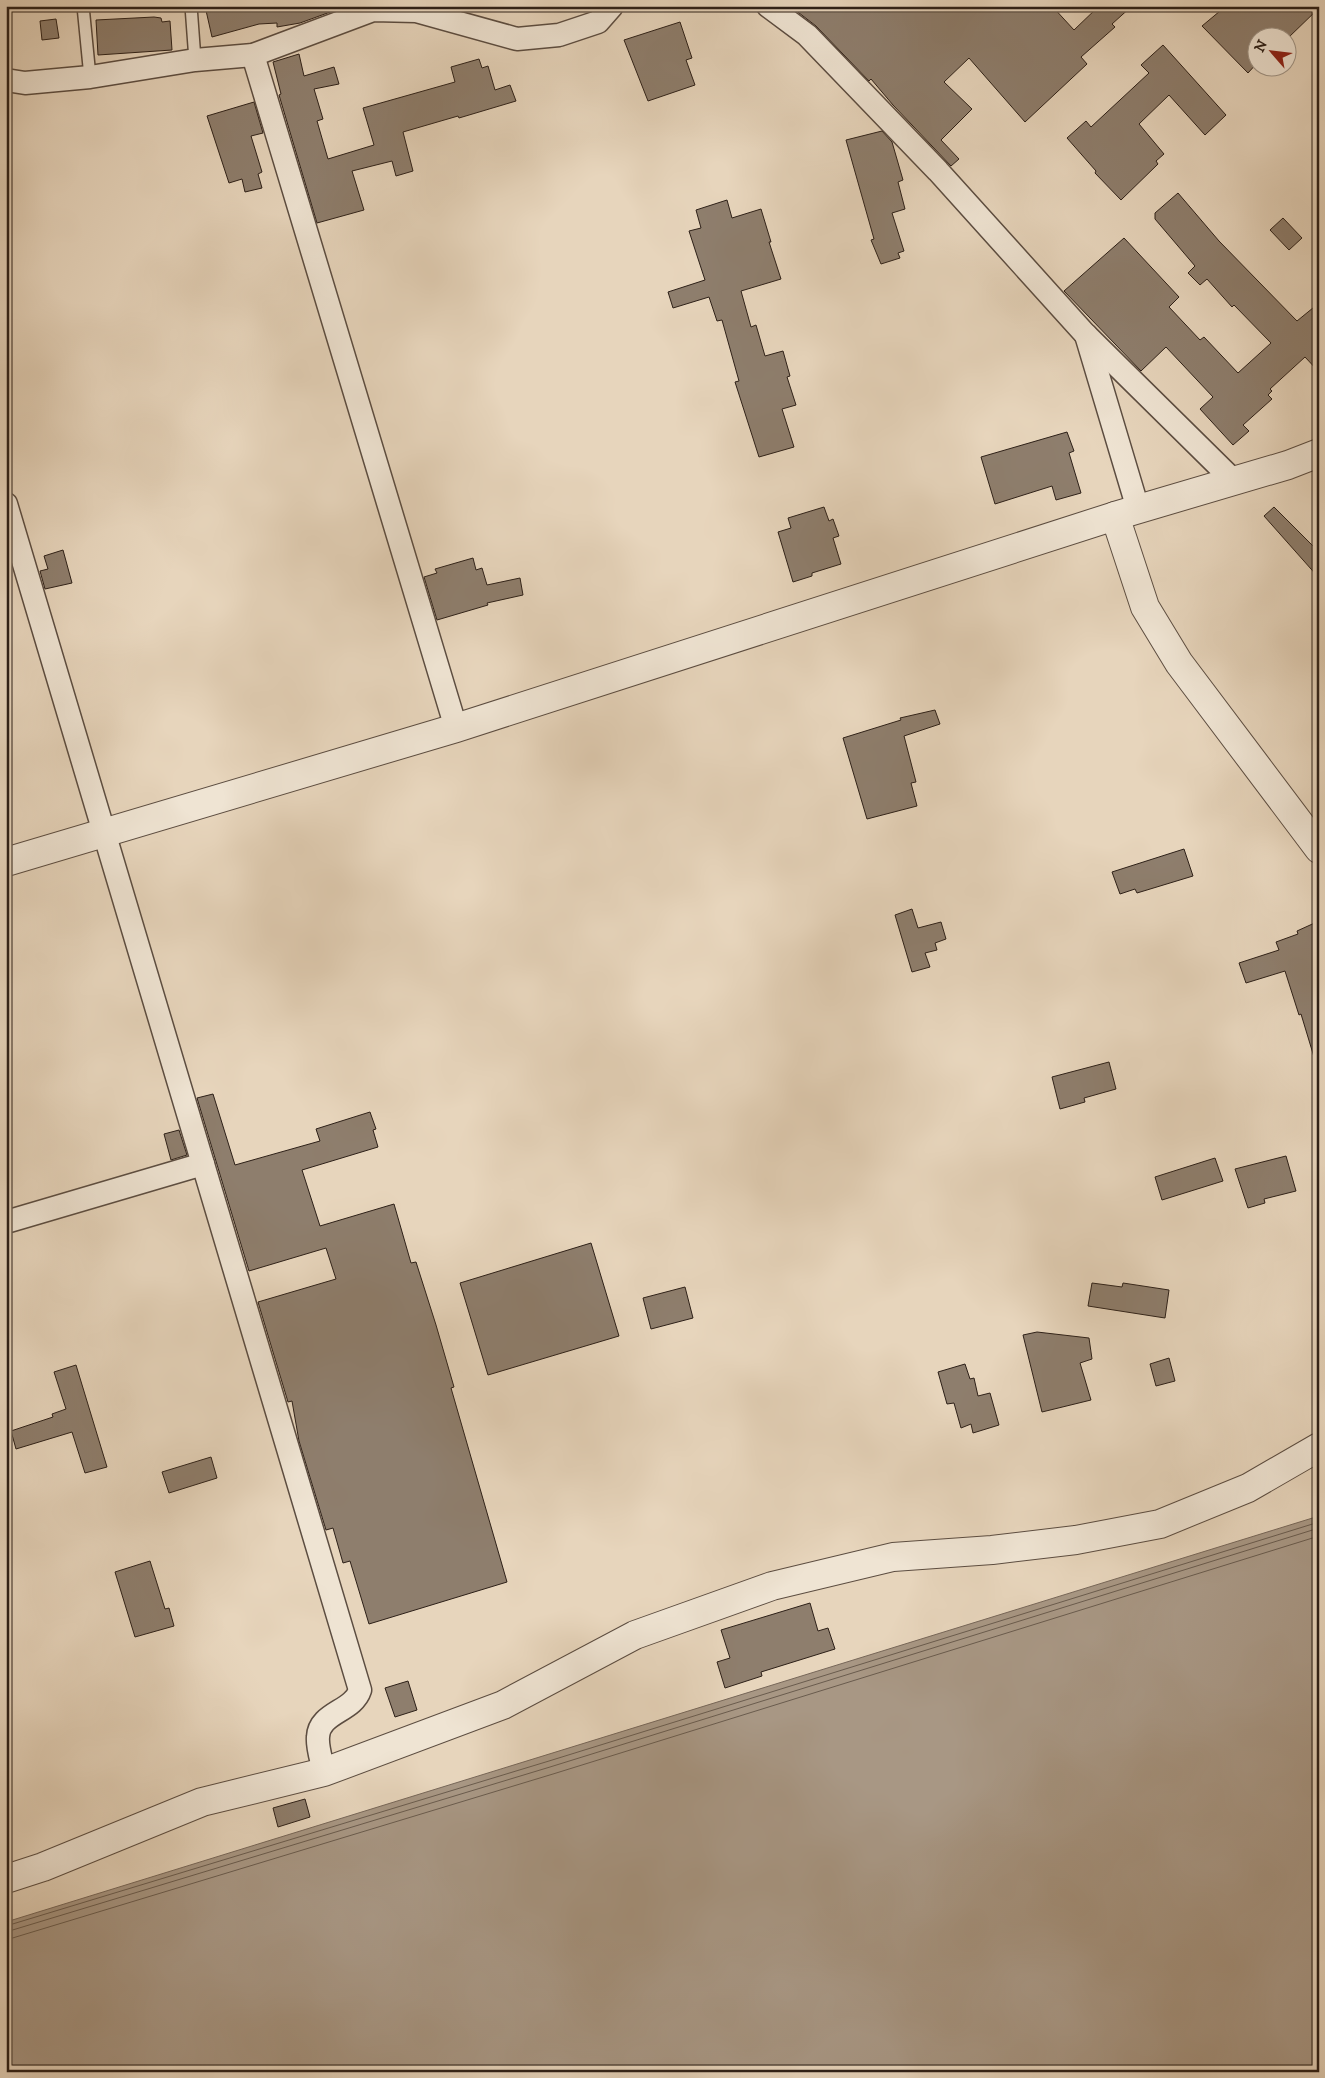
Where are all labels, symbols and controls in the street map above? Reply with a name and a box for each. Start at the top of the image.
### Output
north arrow [1248,28,1298,78]
text: N [1251,37,1272,56]

